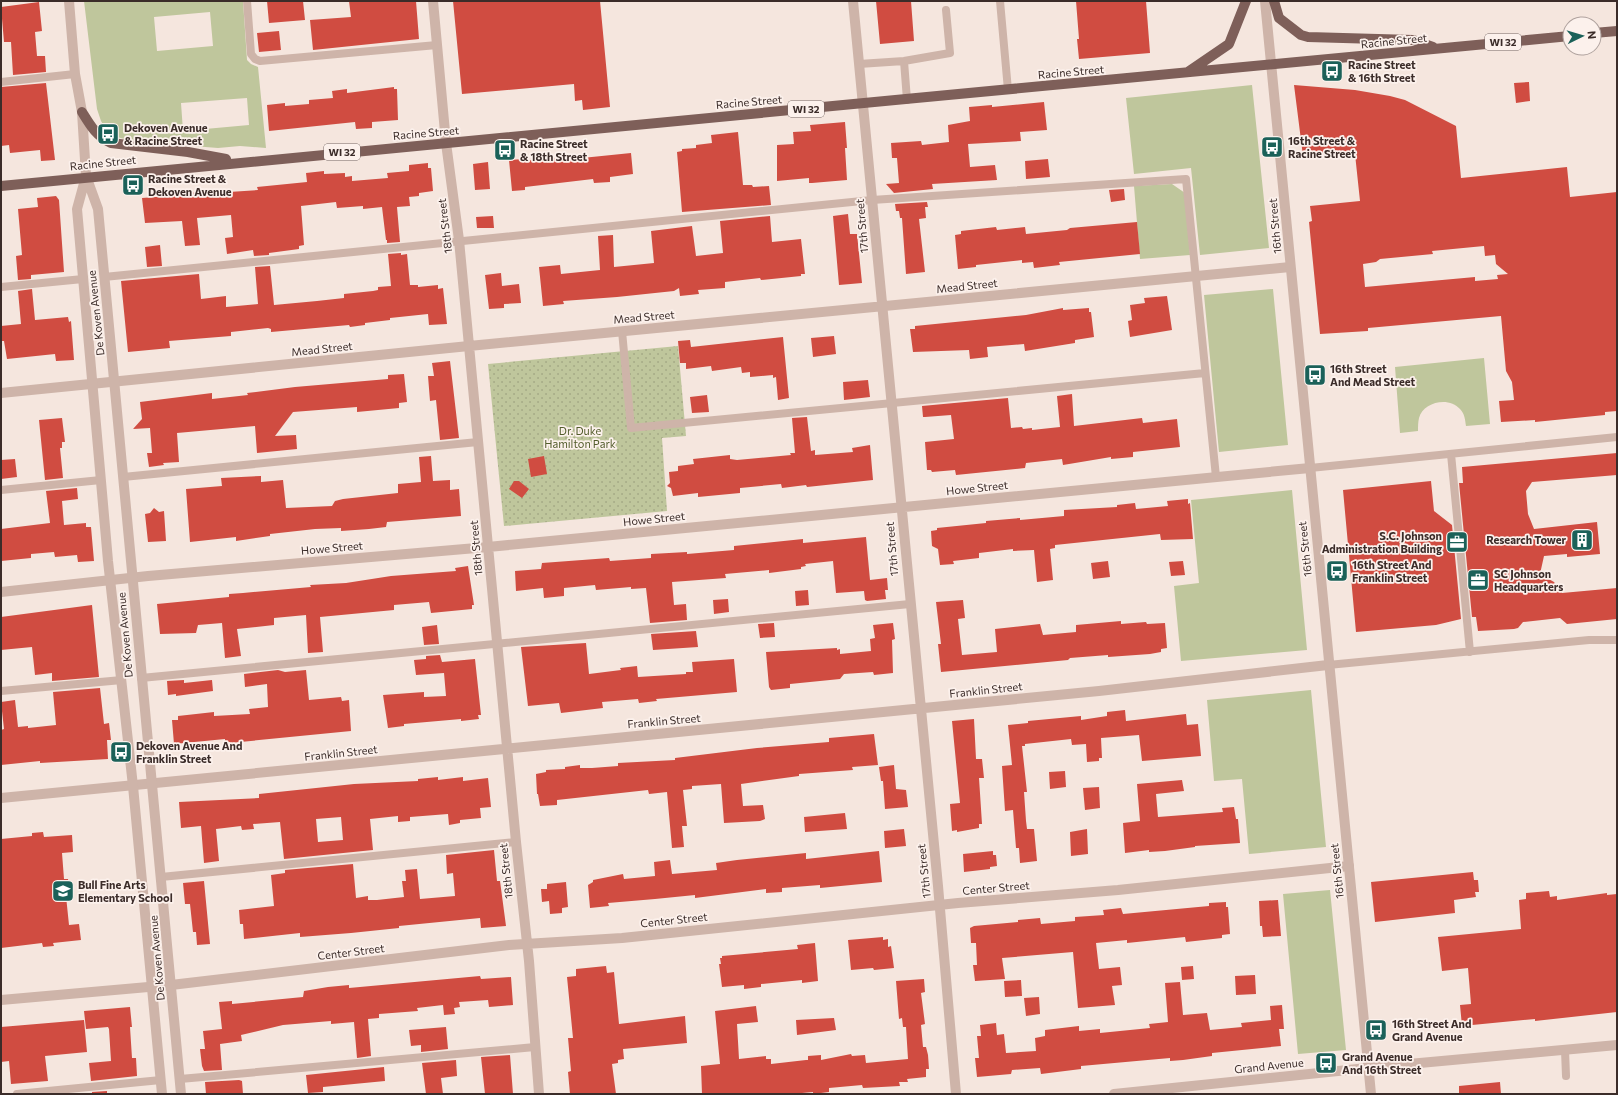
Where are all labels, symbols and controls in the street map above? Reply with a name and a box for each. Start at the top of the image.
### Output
north arrow [1562,16,1602,56]
text: N [1586,30,1599,40]
street label: Racine Street [1360,31,1428,50]
road number: WI 32 [1485,34,1521,50]
bus stop icon: Racine Street & 16th Street [1319,58,1345,84]
place label: Racine Street & 16th Street [1348,58,1416,84]
street label: Racine Street [1037,62,1105,81]
street label: Racine Street [715,92,783,111]
road number: WI 32 [788,101,824,117]
bus stop icon: Dekoven Avenue & Racine Street [95,121,121,147]
place label: Dekoven Avenue & Racine Street [124,121,208,147]
street label: Racine Street [392,123,460,142]
bus stop icon: 16th Street & Racine Street [1259,134,1285,160]
place label: 16th Street & Racine Street [1288,134,1356,160]
bus stop icon: Racine Street & 18th Street [492,137,518,163]
place label: Racine Street & 18th Street [520,137,588,163]
road number: WI 32 [324,144,360,160]
street label: Racine Street [69,153,137,172]
bus stop icon: Racine Street & Dekoven Avenue [120,172,146,198]
place label: Racine Street & Dekoven Avenue [148,172,232,198]
street label: 18th Street [435,197,454,254]
street label: 16th Street [1266,197,1283,254]
street label: 17th Street [853,198,870,254]
street label: De Koven Avenue [85,270,106,356]
street label: Mead Street [936,276,999,295]
street label: Mead Street [613,307,676,326]
street label: Mead Street [291,339,354,358]
bus stop icon: 16th Street And Mead Street [1302,362,1328,388]
place label: 16th Street And Mead Street [1330,362,1416,388]
park label: Dr. Duke Hamilton Park [544,424,616,450]
street label: Howe Street [945,478,1009,497]
street label: Howe Street [622,509,686,528]
street label: 18th Street [467,519,484,576]
street label: 16th Street [1295,520,1314,577]
street label: 17th Street [883,521,900,577]
building icon: Research Tower [1569,527,1595,553]
place label: S.C. Johnson Administration Building [1322,529,1442,555]
office icon: S.C. Johnson Administration Building [1444,529,1470,555]
place label: Research Tower [1486,533,1566,546]
street label: Howe Street [300,538,364,557]
bus stop icon: 16th Street And Franklin Street [1324,558,1350,584]
place label: 16th Street And Franklin Street [1352,558,1431,584]
office icon: SC Johnson Headquarters [1465,567,1491,593]
place label: SC Johnson Headquarters [1494,567,1563,593]
street label: De Koven Avenue [114,592,135,678]
street label: Franklin Street [949,679,1024,700]
street label: Franklin Street [627,711,702,730]
bus stop icon: Dekoven Avenue And Franklin Street [108,739,134,765]
place label: Dekoven Avenue And Franklin Street [136,739,242,765]
street label: Franklin Street [304,742,379,763]
street label: 18th Street [496,842,515,899]
street label: 16th Street [1327,842,1346,899]
street label: 17th Street [914,843,933,899]
school or university icon: Bull Fine Arts Elementary School [50,878,76,904]
place label: Bull Fine Arts Elementary School [78,878,173,904]
street label: Center Street [962,878,1031,897]
street label: Center Street [640,909,709,929]
street label: De Koven Avenue [146,915,167,1001]
street label: Center Street [317,941,386,962]
bus stop icon: 16th Street And Grand Avenue [1363,1017,1389,1043]
place label: 16th Street And Grand Avenue [1392,1017,1471,1043]
bus stop icon: Grand Avenue And 16th Street [1313,1050,1339,1076]
place label: Grand Avenue And 16th Street [1342,1050,1422,1076]
street label: Grand Avenue [1234,1055,1304,1076]

